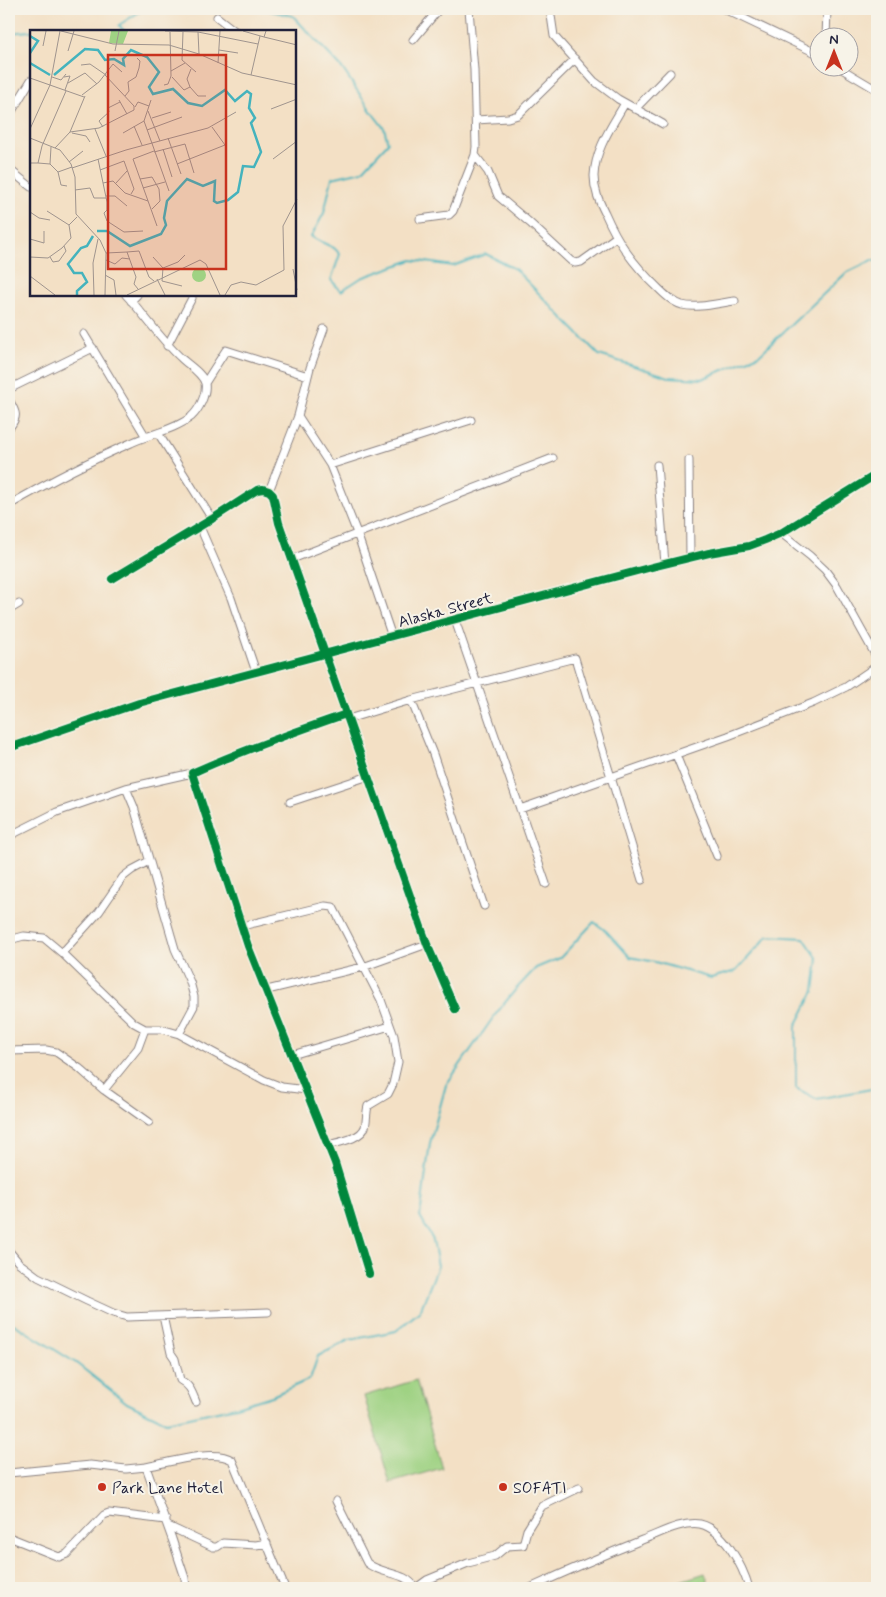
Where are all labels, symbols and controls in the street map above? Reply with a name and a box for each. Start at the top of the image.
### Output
north arrow [808,28,858,78]
inset map [30,30,296,296]
text: N [829,31,839,49]
street label: Alaska Street [396,588,496,633]
place label: Park Lane Hotel [112,1478,223,1499]
place label: SOFATI [513,1478,567,1499]
marker: Park Lane Hotel [96,1481,108,1493]
marker: SOFATI [497,1481,509,1493]

